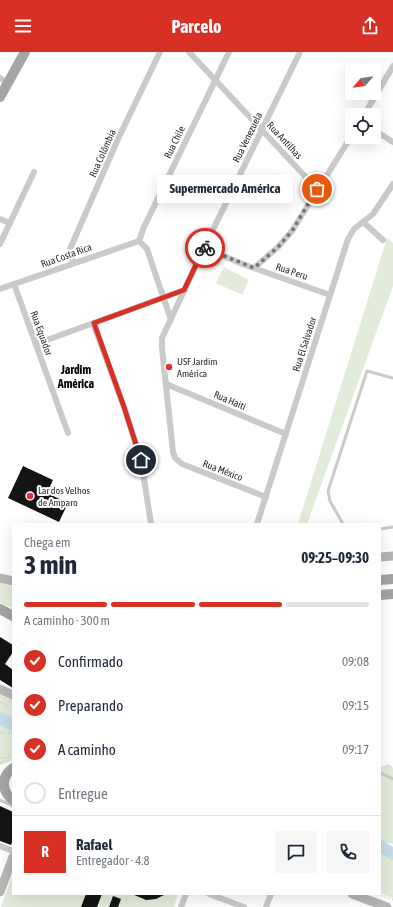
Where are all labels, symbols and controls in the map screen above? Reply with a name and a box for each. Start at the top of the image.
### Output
icon: menu [12,15,34,37]
icon: share [359,15,381,37]
text: Parcelo [171,16,222,37]
north arrow [345,64,381,100]
map controls [345,64,381,144]
button: locate [345,108,381,144]
street label: Rua Venezuela [231,110,265,164]
street label: Rua Antilhas [265,120,305,161]
street label: Rua Chile [162,124,187,160]
street label: Rua Colômbia [87,127,118,179]
pin [300,172,334,206]
callout: Supermercado América [157,175,293,203]
icon: bag [306,178,328,200]
text: Supermercado América [170,181,280,196]
courier [185,228,225,268]
icon: bike [194,237,216,259]
street label: Rua Costa Rica [39,241,93,270]
street label: Rua Peru [274,261,309,282]
street label: Rua Equador [28,309,55,358]
street label: Rua El Salvador [291,315,319,373]
place label: USF Jardim América [177,356,218,379]
marker: USF Jardim América [164,362,174,372]
district label: Jardim América [57,363,95,391]
street label: Rua Haiti [212,389,248,412]
pin [124,443,158,477]
icon: home [130,449,152,471]
street label: Rua México [201,458,245,483]
place label: Lar dos Velhos de Amparo [38,485,91,508]
marker: Lar dos Velhos de Amparo [25,491,35,501]
text: Chega em [24,535,70,550]
text: 09:25–09:30 [301,549,369,566]
text: 3 min [24,550,77,580]
text: A caminho · 300 m [24,613,110,628]
icon: check [24,650,46,672]
text: Confirmado [58,653,123,670]
text: 09:08 [342,654,369,669]
icon: check [24,694,46,716]
text: Preparando [58,697,123,714]
text: 09:15 [342,698,369,713]
icon: check [24,738,46,760]
text: A caminho [58,741,116,758]
text: 09:17 [342,742,369,757]
text: Entregue [58,785,108,802]
button: chat [275,831,317,873]
button: phone [327,831,369,873]
text: Rafael [76,836,112,853]
text: R [41,843,49,860]
text: Entregador · 4.8 [76,853,150,868]

